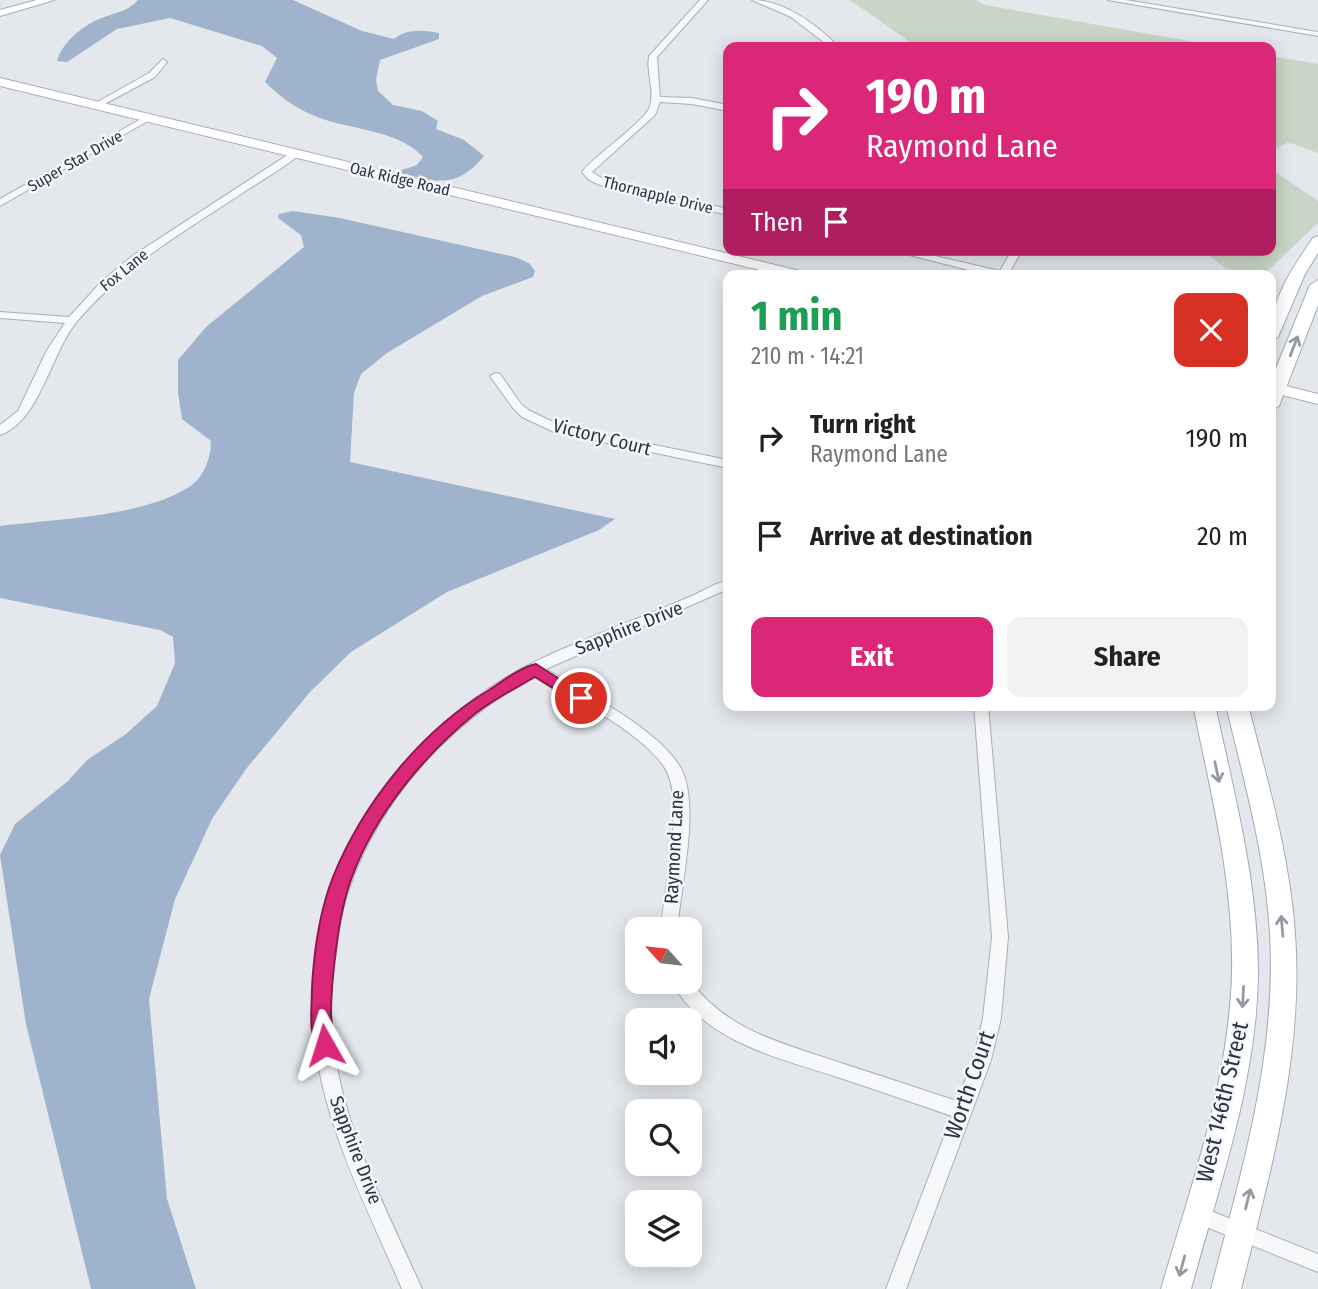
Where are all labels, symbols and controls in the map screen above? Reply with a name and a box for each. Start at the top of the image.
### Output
text: 190 m [866,67,986,126]
icon: right [751,70,842,161]
street label: Super Star Drive [24,126,126,196]
text: Raymond Lane [866,127,1058,165]
street label: Oak Ridge Road [348,158,452,200]
street label: Thornapple Drive [601,172,715,218]
icon: arrive [817,203,855,241]
text: Then [751,207,803,238]
street label: Fox Lane [96,245,152,295]
text: 1 min [751,291,842,341]
button: close [1174,293,1248,367]
one-way arrow [1289,335,1302,357]
text: 210 m · 14:21 [751,342,864,370]
text: Turn right [810,409,916,440]
street label: Victory Court [551,414,654,460]
icon: right [751,419,789,457]
text: 190 m [1186,423,1248,454]
text: Raymond Lane [810,440,948,468]
icon: arrive [751,517,789,555]
text: Arrive at destination [810,521,1033,552]
text: 20 m [1197,521,1248,552]
street label: Sapphire Drive [572,596,686,660]
button: Exit [751,617,993,697]
button: Share [1007,617,1248,697]
pin [551,668,611,728]
icon: arrive [562,679,600,717]
one-way arrow [1211,760,1225,783]
street label: Raymond Lane [660,790,688,904]
one-way arrow [1275,915,1288,938]
north arrow [625,917,702,994]
map controls [625,917,702,1267]
one-way arrow [1237,985,1250,1008]
position arrow [288,1008,362,1082]
button: sound [625,1008,702,1085]
street label: West 146th Street [1190,1018,1254,1185]
street label: Worth Court [937,1027,1001,1143]
street label: Sapphire Drive [325,1093,387,1207]
button: search [625,1099,702,1176]
one-way arrow [1242,1188,1256,1211]
button: layers [625,1190,702,1267]
one-way arrow [1175,1254,1188,1277]

